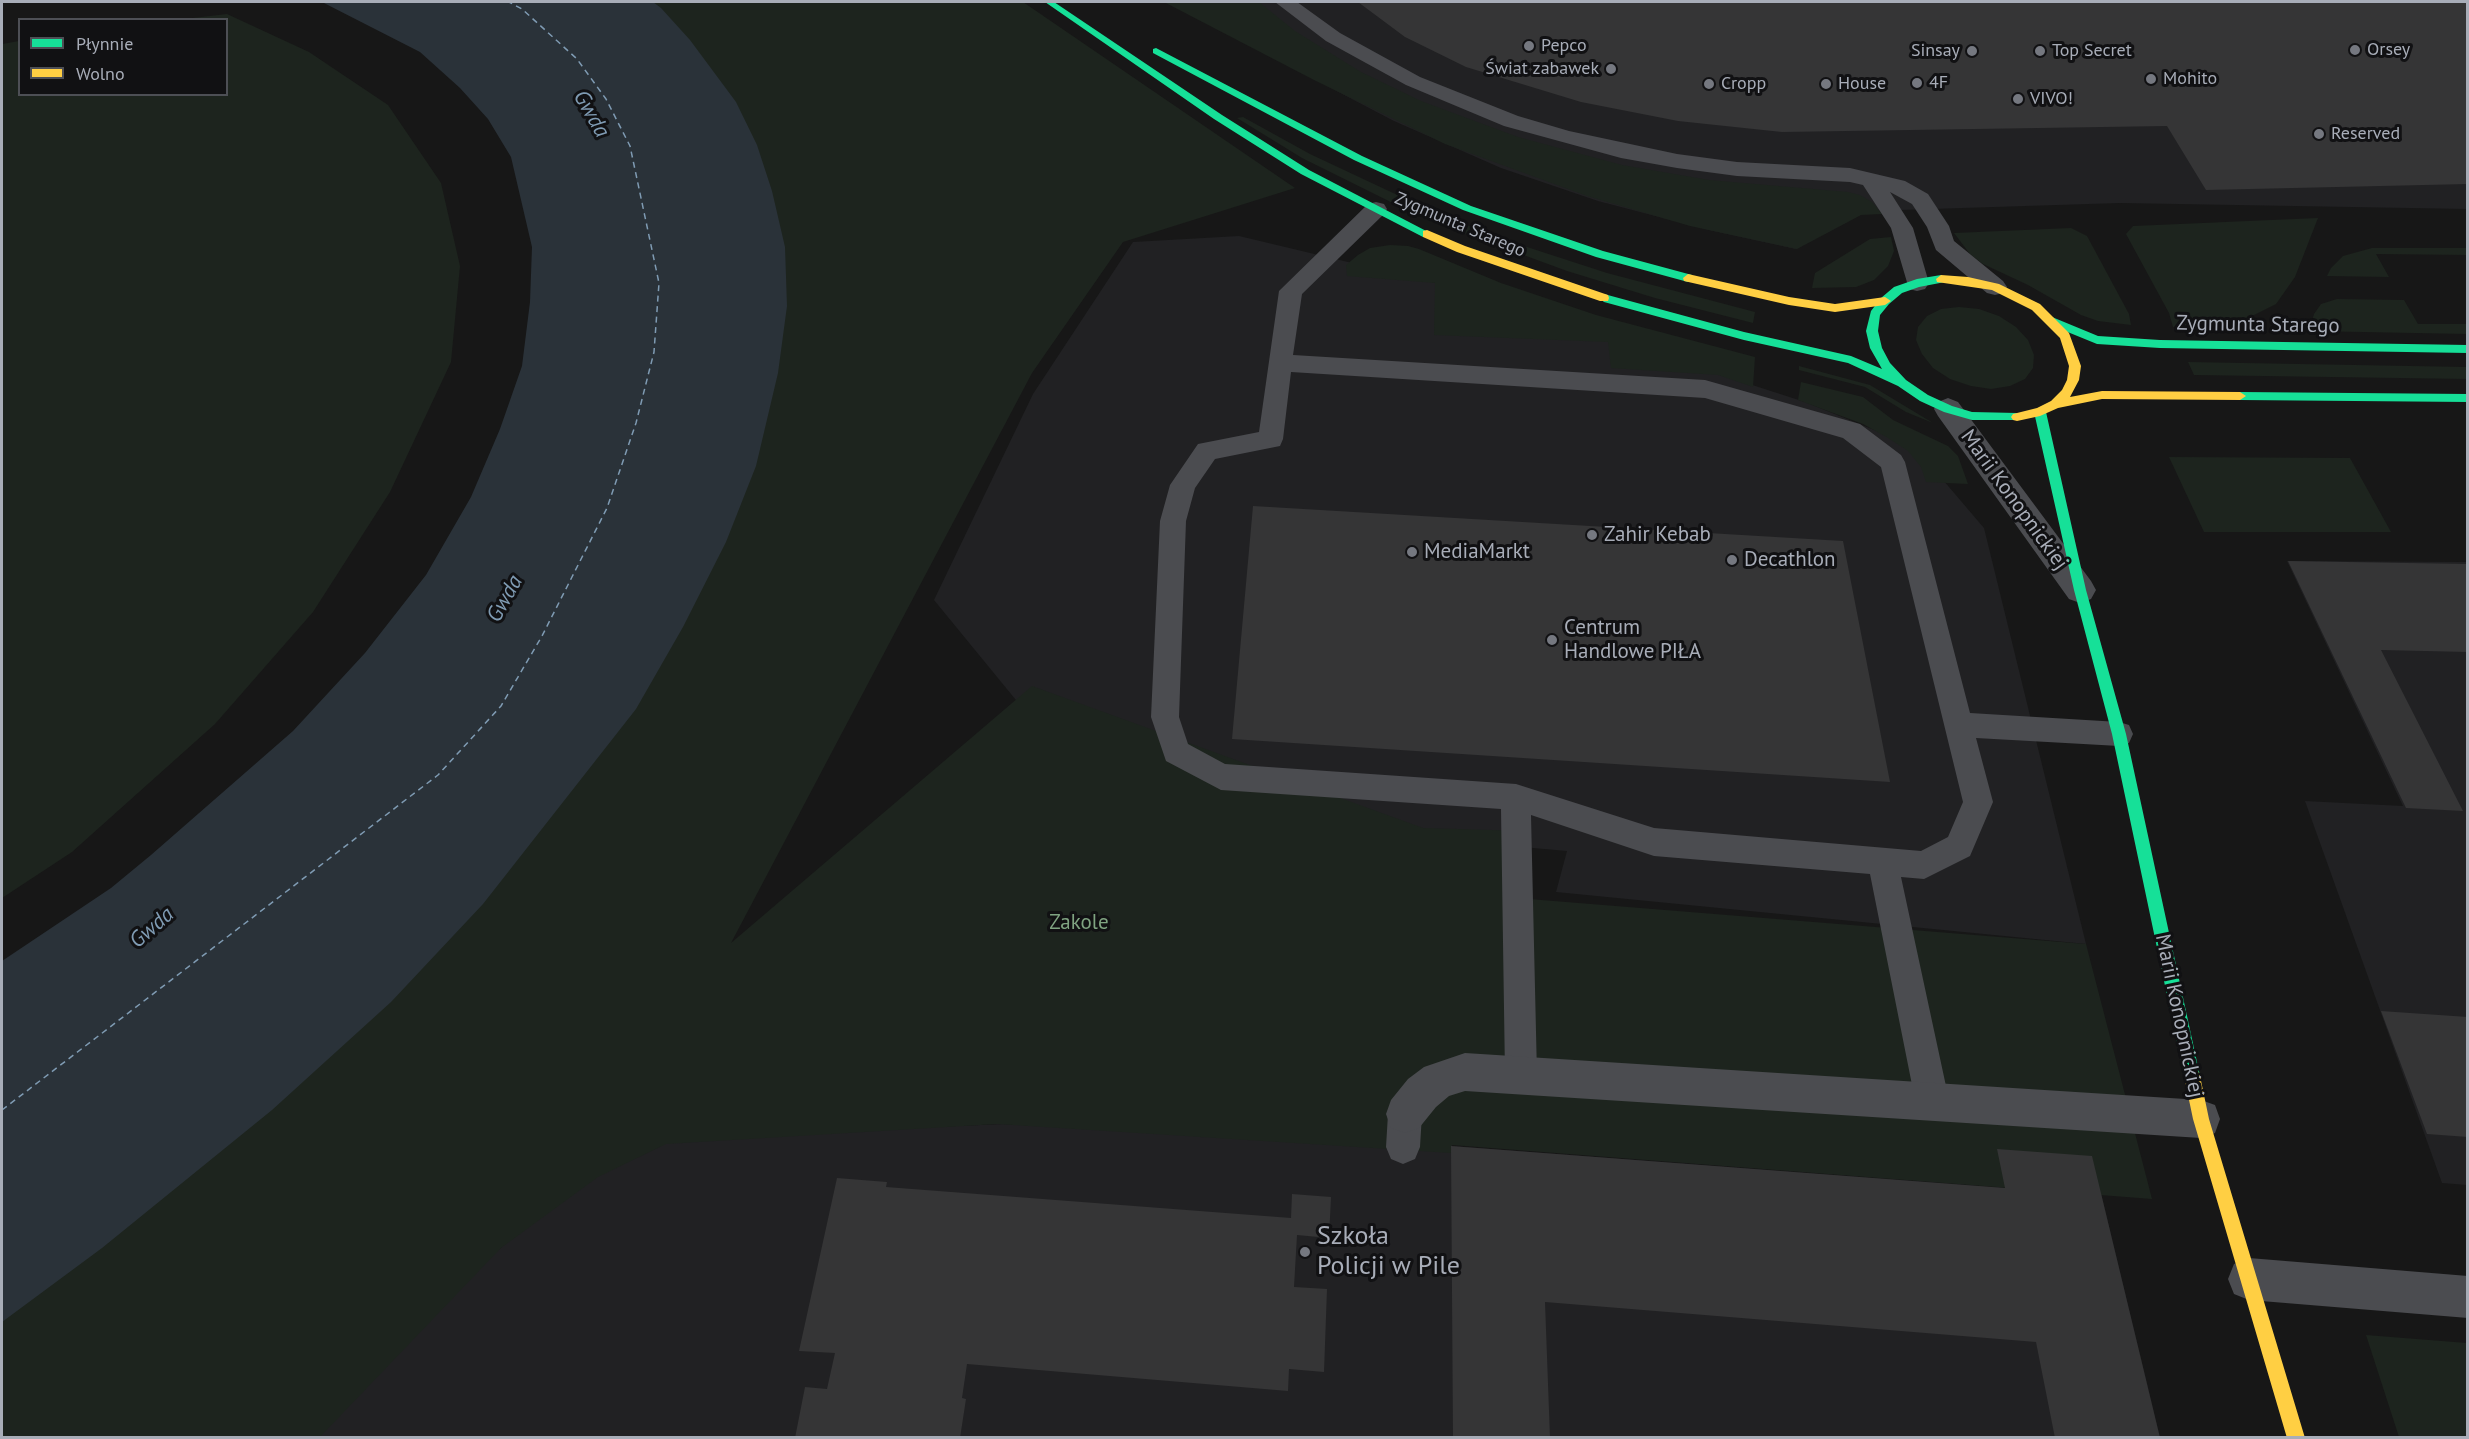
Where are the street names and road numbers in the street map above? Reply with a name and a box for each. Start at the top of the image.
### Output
street label: Zygmunta Starego [1391,188,1529,262]
street label: Zygmunta Starego [2176,311,2340,339]
street label: Marii Konopnickiej [1955,425,2073,575]
street label: Marii Konopnickiej [2149,932,2209,1100]

